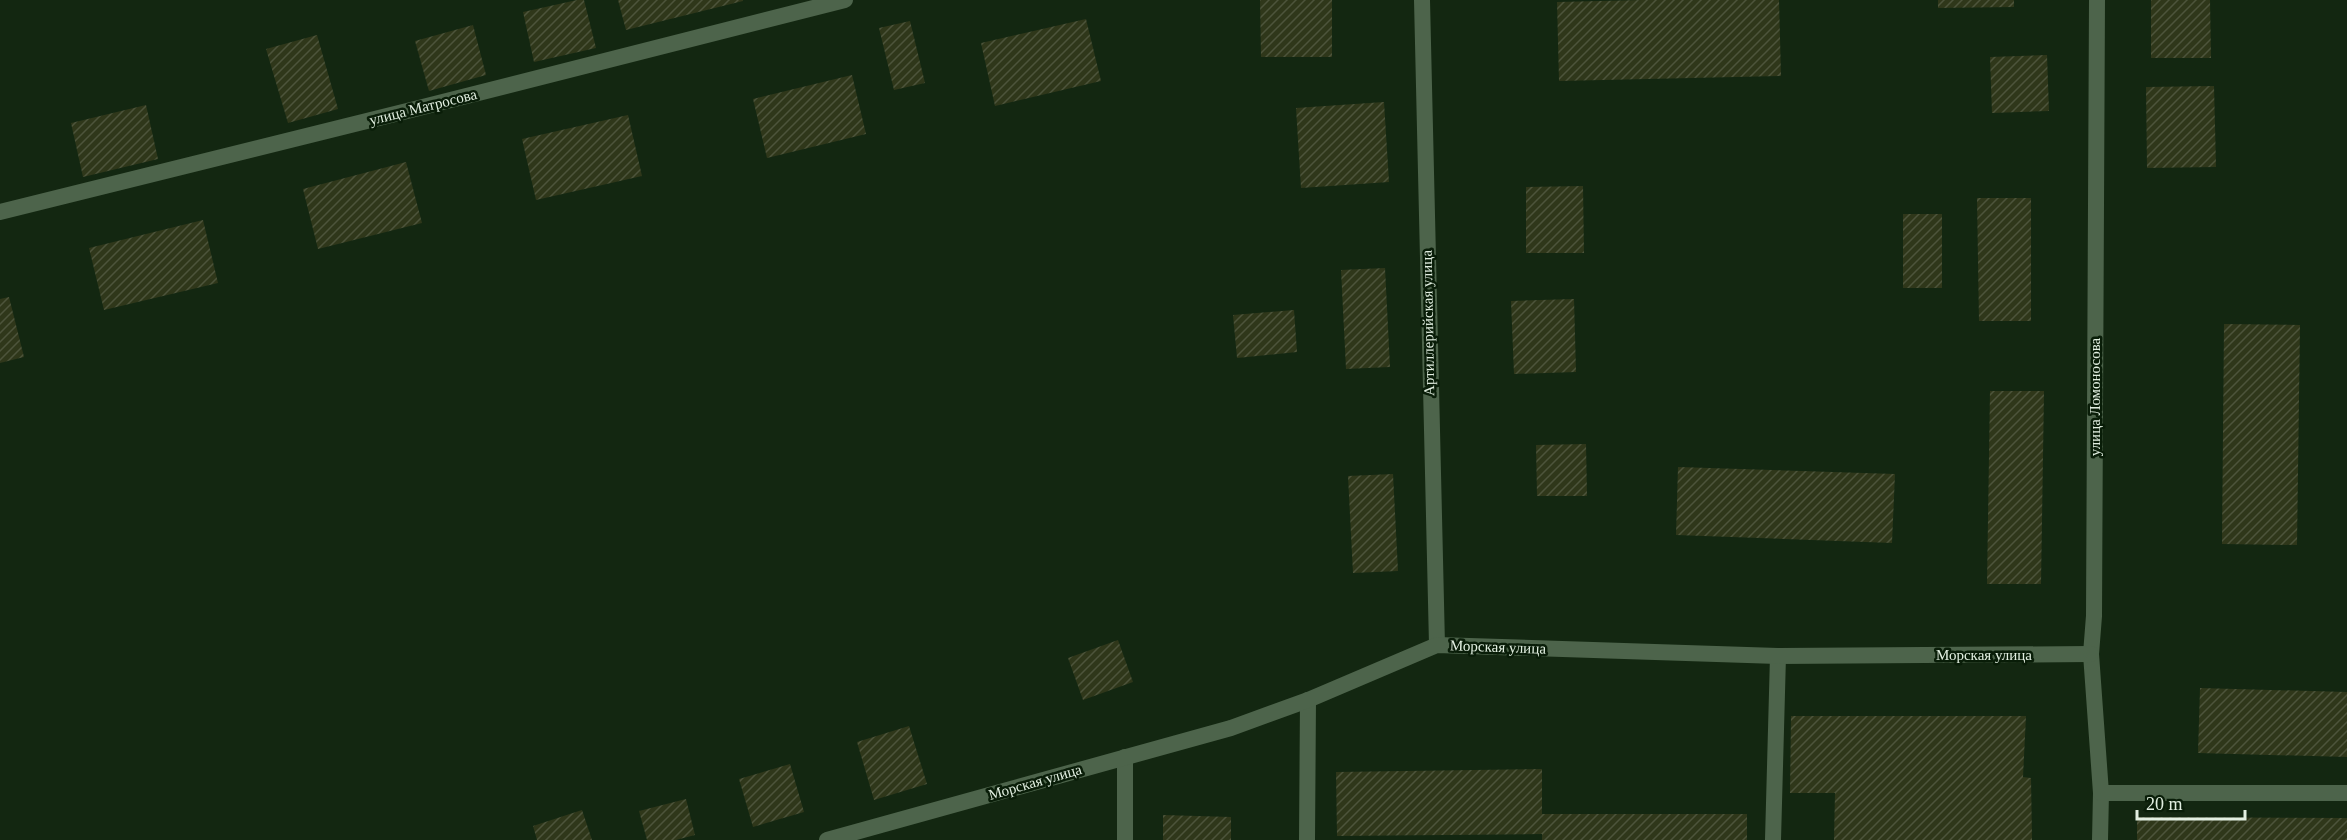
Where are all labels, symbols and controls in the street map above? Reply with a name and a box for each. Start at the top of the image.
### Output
street label: улица Матросова [368,86,479,128]
street label: Артиллерийская улица [1419,250,1437,396]
street label: улица Ломоносова [2087,337,2103,456]
street label: Морская улица [1450,637,1547,657]
street label: Морская улица [1936,647,2032,663]
street label: Морская улица [987,761,1084,803]
scale bar [2137,783,2245,821]
text: 20 m [2146,794,2183,814]

